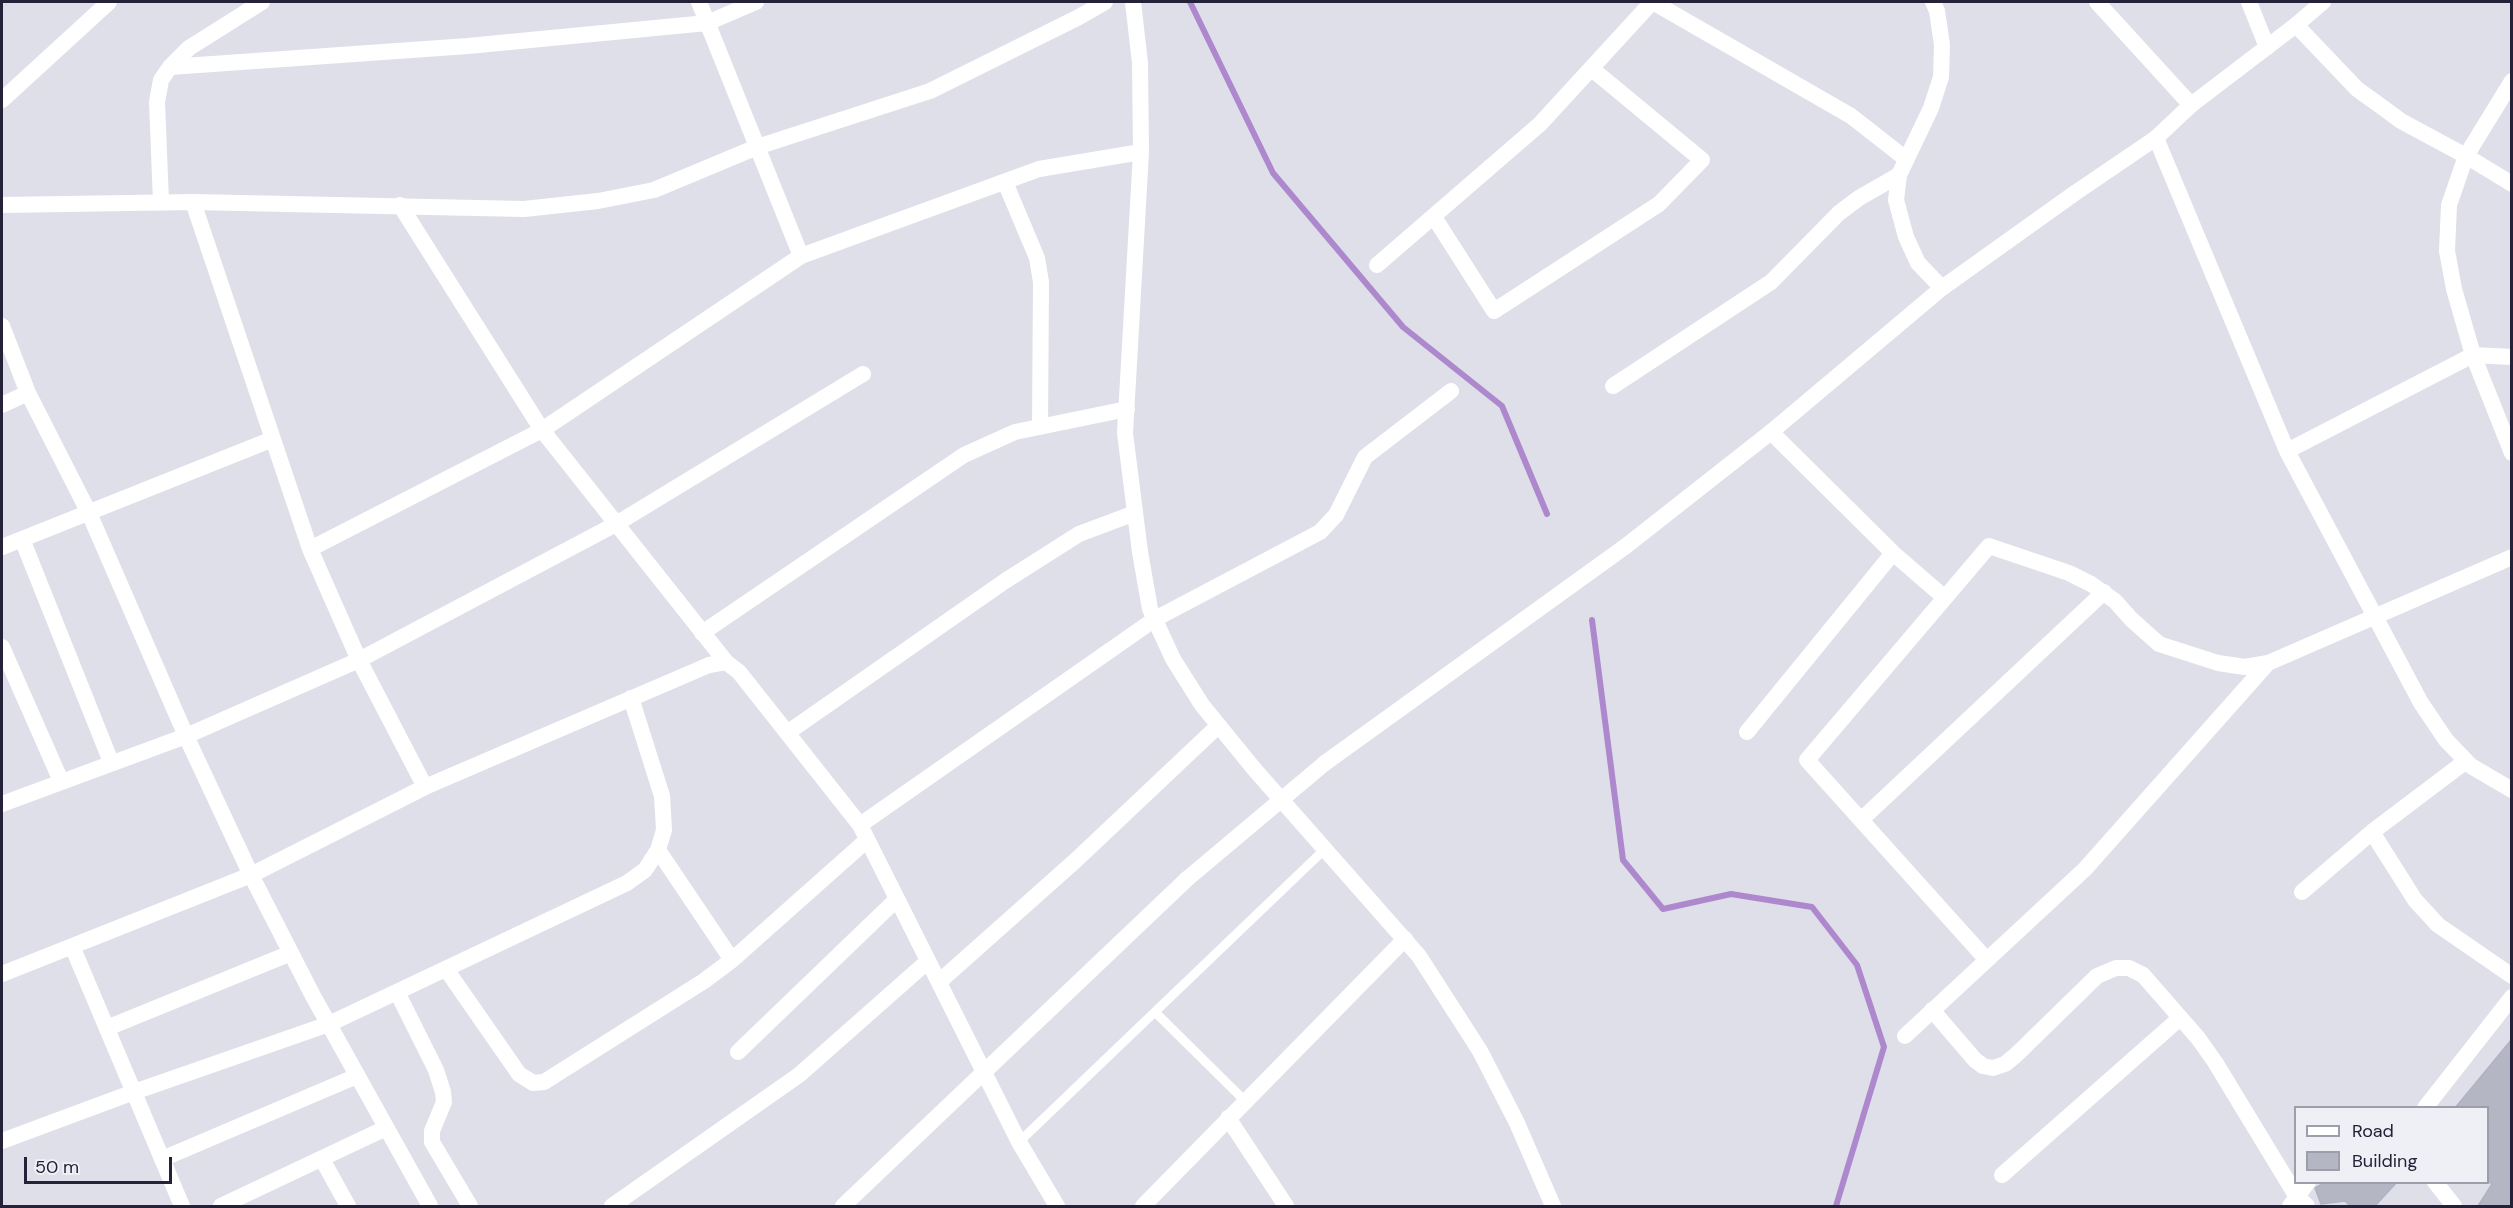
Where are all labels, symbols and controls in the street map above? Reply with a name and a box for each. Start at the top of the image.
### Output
legend [2294,1106,2489,1184]
text: Road [2352,1119,2394,1143]
scale bar [27,1145,176,1183]
text: Building [2352,1149,2417,1173]
text: 50 m [35,1155,79,1179]

